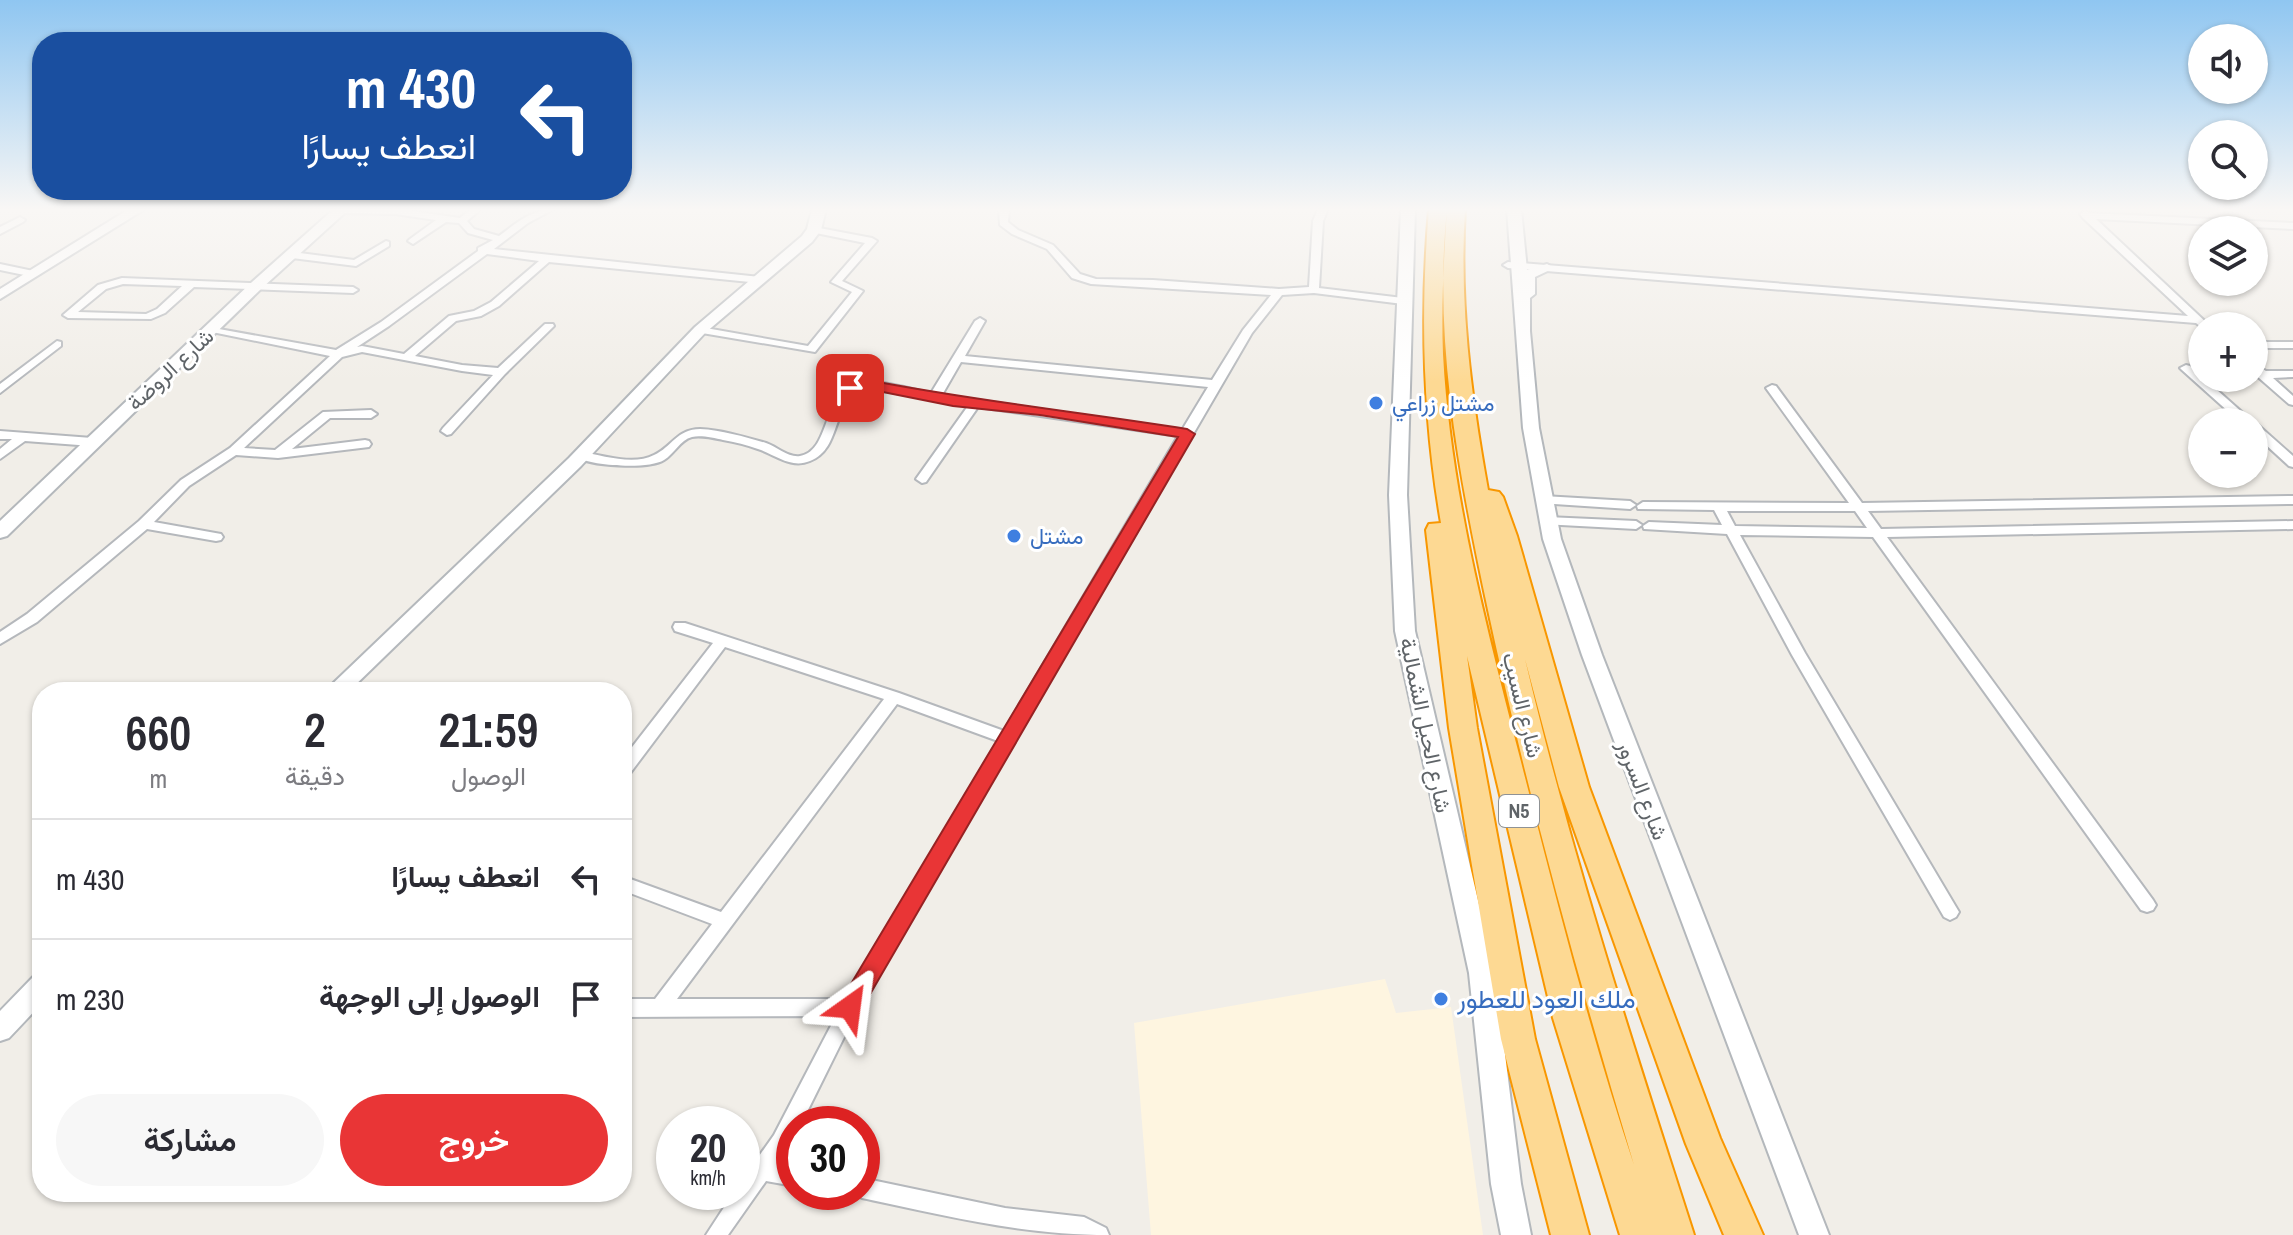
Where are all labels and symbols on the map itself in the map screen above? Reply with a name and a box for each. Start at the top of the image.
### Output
street label: شارع الروضة [120,321,220,417]
pin [816,354,884,422]
place label: مشتل زراعي [1392,388,1495,422]
marker: مشتل زراعي [1367,394,1385,412]
place label: مشتل [1030,521,1083,551]
marker: مشتل [1005,527,1023,545]
street label: شارع الحيل الشمالية [1393,635,1459,815]
street label: شارع السيب [1495,649,1551,761]
street label: شارع السرور [1610,735,1676,844]
road number: N5 [1499,795,1539,827]
position arrow [808,965,892,1049]
place label: ملك العود للعطور [1456,981,1636,1016]
marker: ملك العود للعطور [1432,990,1450,1008]
speed limit sign: 30 [776,1106,880,1210]

